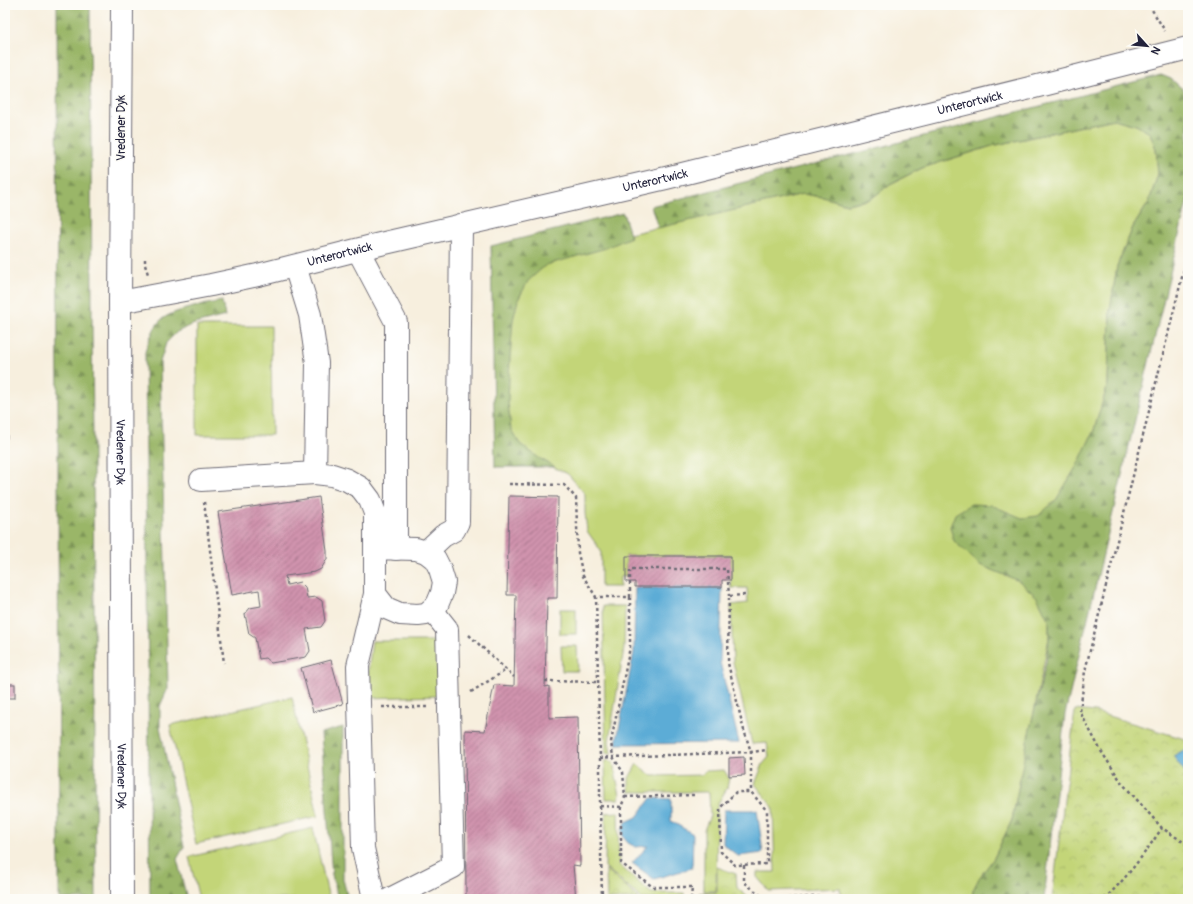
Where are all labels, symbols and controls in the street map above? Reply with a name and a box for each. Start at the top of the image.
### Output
north arrow [1127,26,1167,66]
text: N [1148,44,1163,57]
street label: Unterortwick [936,88,1004,119]
street label: Vredener Dyk [114,95,129,161]
street label: Unterortwick [621,166,689,196]
street label: Unterortwick [306,239,374,270]
street label: Vredener Dyk [112,419,128,485]
street label: Vredener Dyk [113,743,129,809]

